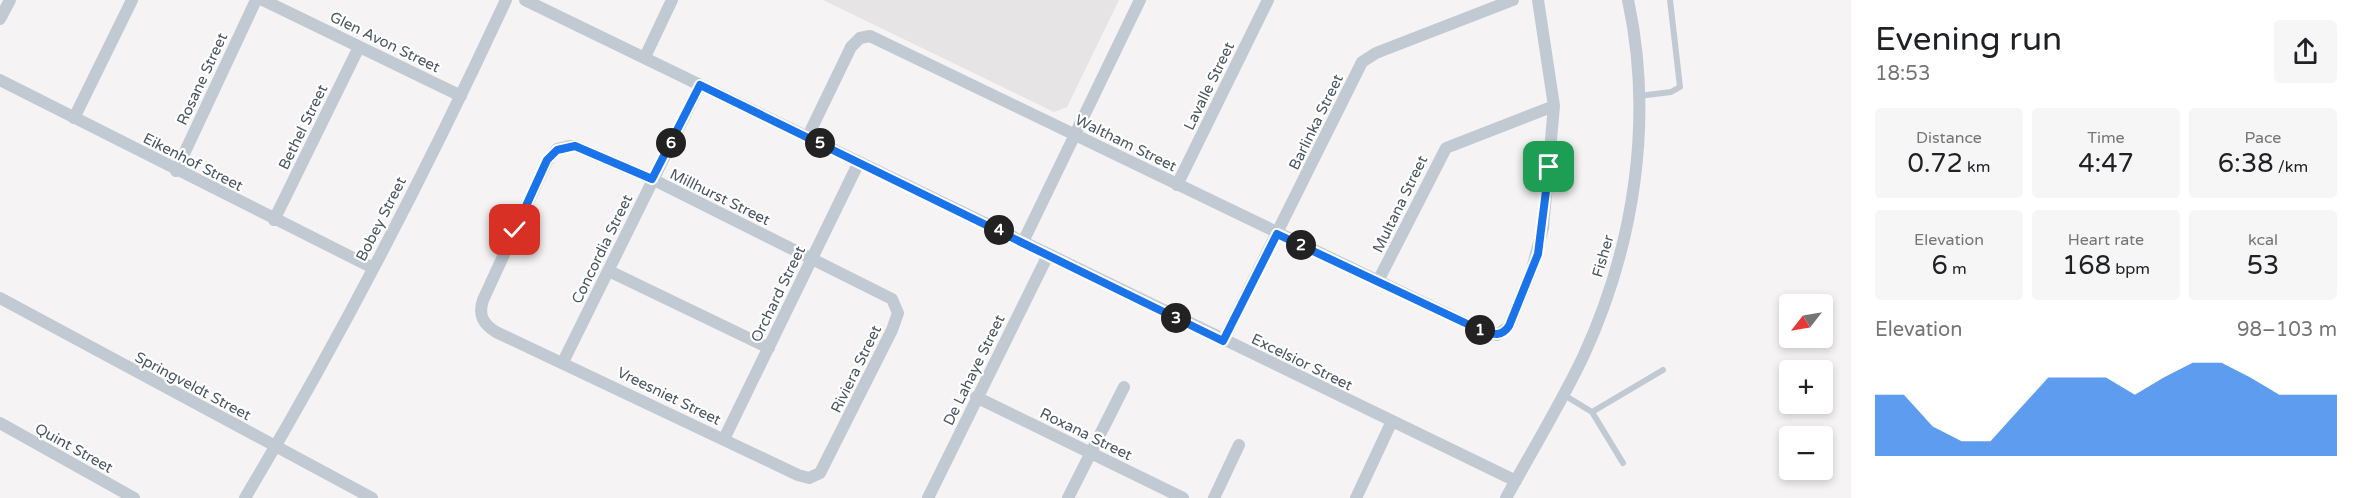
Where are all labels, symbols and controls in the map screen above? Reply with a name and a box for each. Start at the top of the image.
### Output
street label: Glen Avon Street [327,8,443,77]
text: Evening run [1875,20,2062,59]
button: share [2274,20,2337,83]
street label: Rosane Street [173,30,231,128]
street label: Lavalle Street [1180,39,1238,133]
text: 18:53 [1875,62,1930,86]
street label: Barlinka Street [1285,71,1347,173]
street label: Bethel Street [275,81,332,173]
street label: Waltham Street [1072,111,1180,175]
pin: 6 [656,128,686,158]
pin: 5 [805,128,835,158]
text: Distance [1916,128,1982,148]
text: Time [2087,128,2125,148]
text: Pace [2245,128,2281,148]
street label: Eikenhof Street [140,129,246,195]
text: 6 [666,133,676,153]
text: 5 [815,133,825,153]
pin [1523,141,1574,192]
text: 0.72 [1907,148,1963,179]
text: 4:47 [2078,148,2134,179]
text: 6:38 [2218,148,2274,179]
icon: arrive [1532,150,1565,183]
street label: Multana Street [1369,152,1431,255]
text: km [1963,157,1991,177]
text: /km [2274,157,2308,177]
street label: Millhurst Street [667,165,773,229]
street label: Bobey Street [352,174,410,264]
street label: Concordia Street [568,191,636,307]
pin [489,204,540,255]
icon: check [498,213,531,246]
pin: 4 [984,215,1014,245]
text: 4 [994,220,1004,240]
pin: 2 [1286,230,1316,260]
text: Elevation [1914,230,1984,250]
text: Heart rate [2068,230,2144,250]
text: kcal [2248,230,2278,250]
street label: Fisher [1588,232,1618,279]
text: 2 [1296,235,1306,255]
street label: Orchard Street [747,243,809,345]
text: 6 [1931,250,1948,281]
text: 168 [2062,250,2111,281]
text: 53 [2247,250,2279,281]
text: m [1948,259,1967,279]
text: bpm [2111,259,2150,279]
north arrow [1779,294,1833,348]
map controls [1779,294,1833,480]
pin: 3 [1161,303,1191,333]
text: 3 [1171,308,1181,328]
street label: De Lahaye Street [939,311,1009,428]
pin: 1 [1465,315,1495,345]
text: Elevation [1875,318,1962,342]
text: 98–103 m [2237,318,2337,342]
text: 1 [1475,320,1485,340]
street label: Riviera Street [827,322,885,416]
street label: Excelsior Street [1249,330,1356,394]
street label: Springveldt Street [132,348,254,424]
button: + [1779,360,1833,414]
street label: Vreesniet Street [614,363,724,429]
street label: Roxana Street [1037,404,1135,464]
street label: Quint Street [32,419,116,477]
button: − [1779,426,1833,480]

